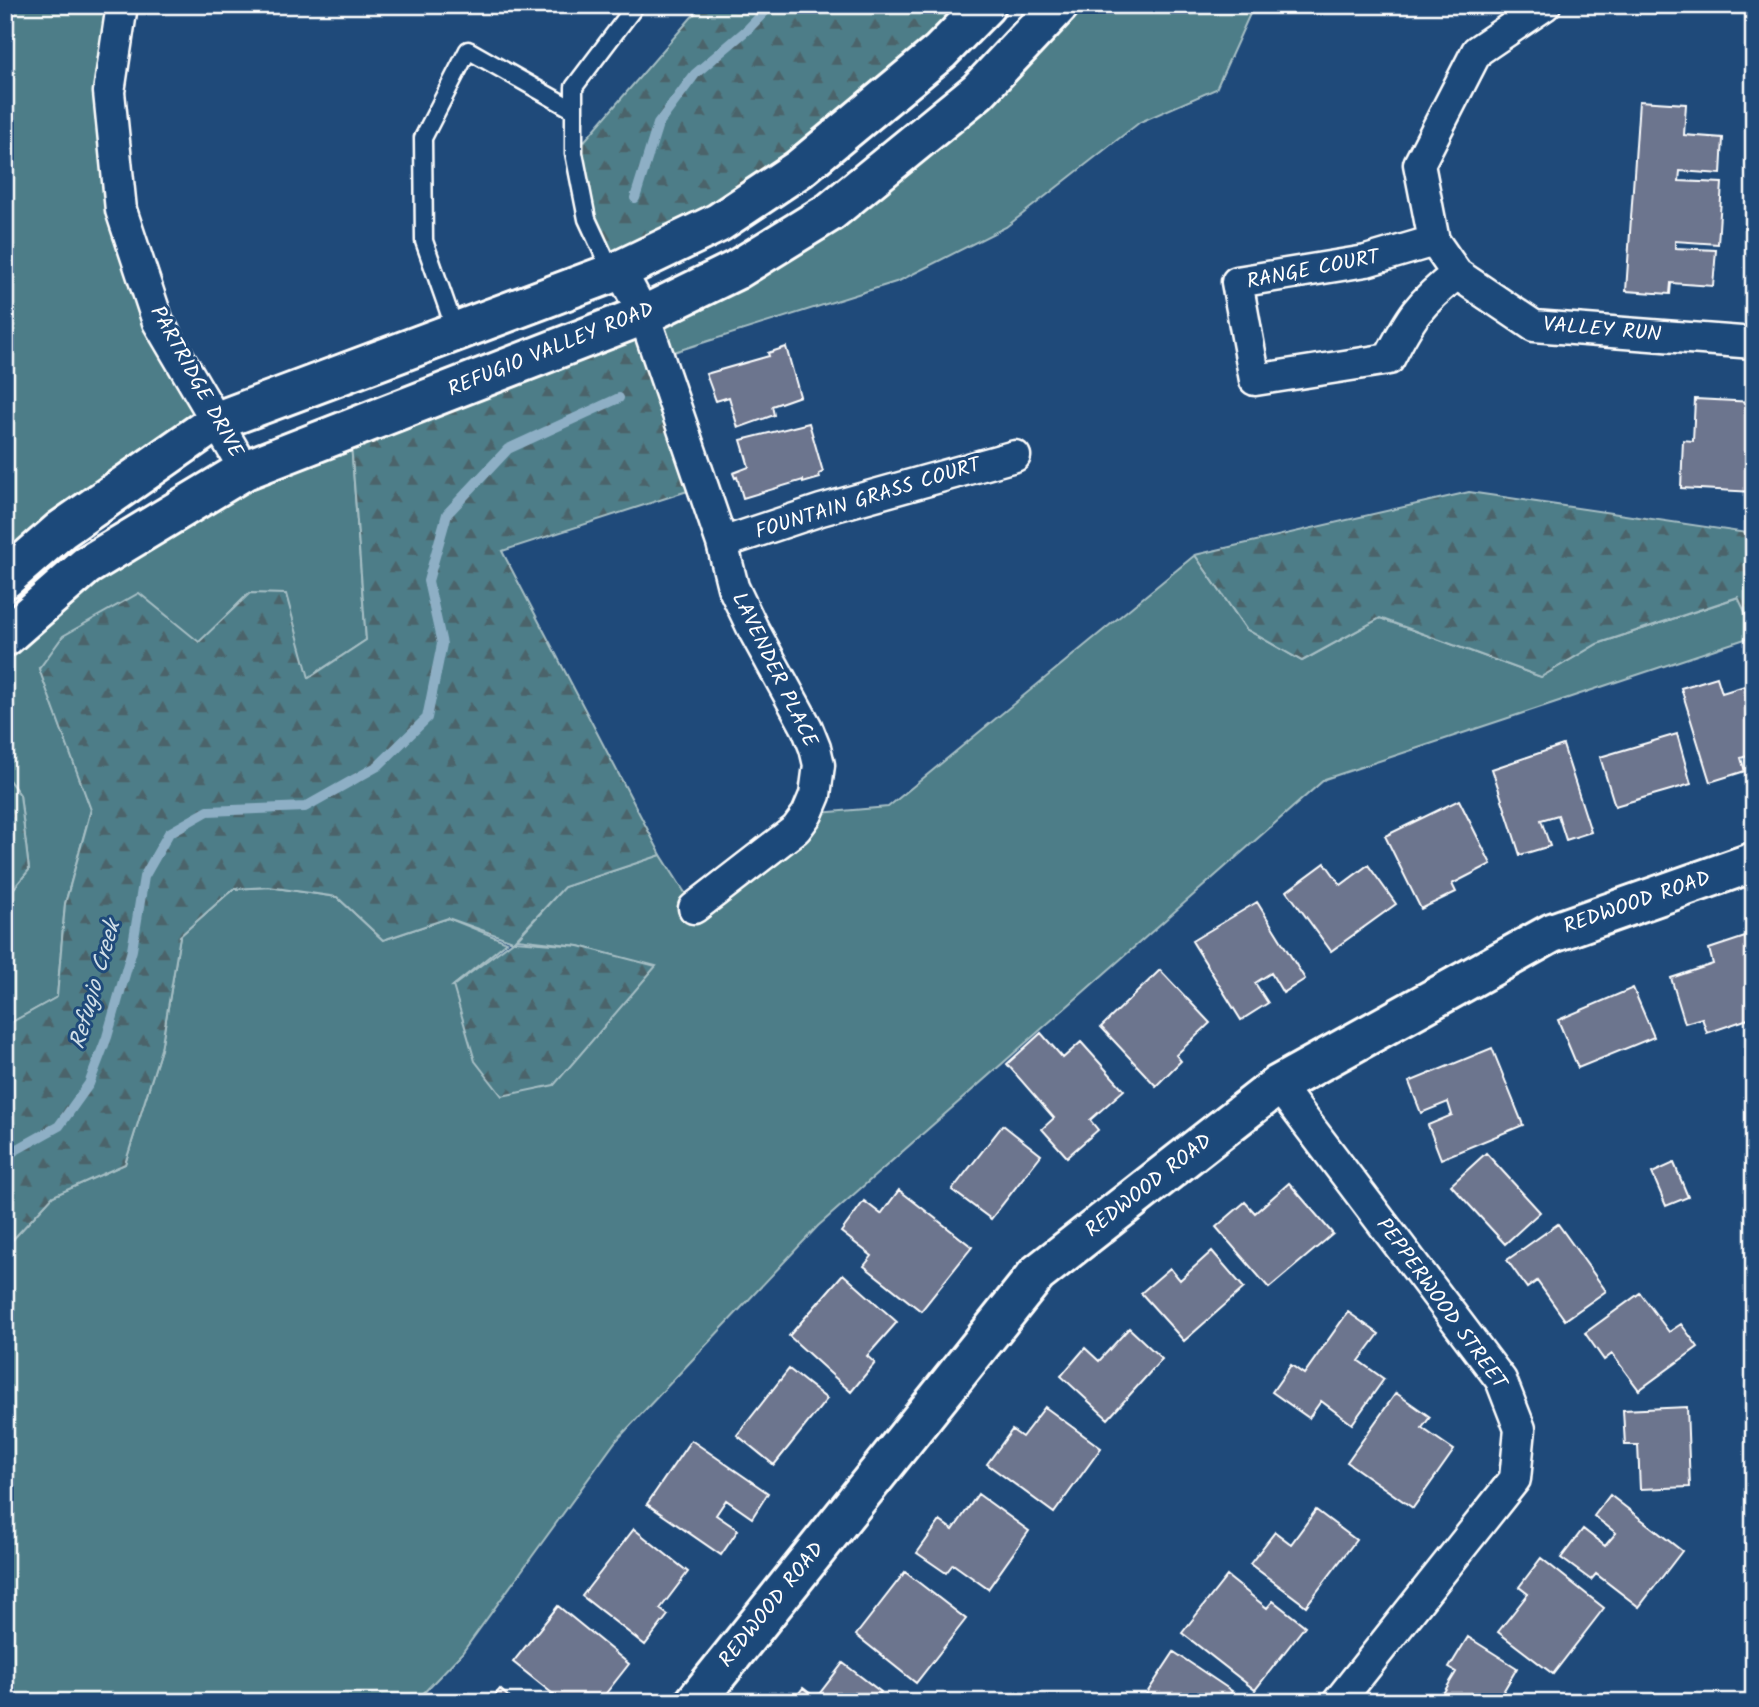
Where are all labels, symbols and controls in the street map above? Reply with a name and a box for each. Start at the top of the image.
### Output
street label: RANGE COURT [1244,241,1384,299]
street label: REFUGIO VALLEY ROAD [443,294,659,406]
street label: PARTRIDGE DRIVE [141,300,252,465]
street label: VALLEY RUN [1541,308,1663,352]
street label: FOUNTAIN GRASS COURT [751,449,986,549]
street label: LAVENDER PLACE [722,587,826,754]
street label: REDWOOD ROAD [1559,862,1715,944]
water label: Refugio Creek [60,913,132,1054]
street label: REDWOOD ROAD [1078,1126,1220,1246]
street label: PEPPERWOOD STREET [1367,1211,1516,1398]
street label: REDWOOD ROAD [711,1535,833,1675]

